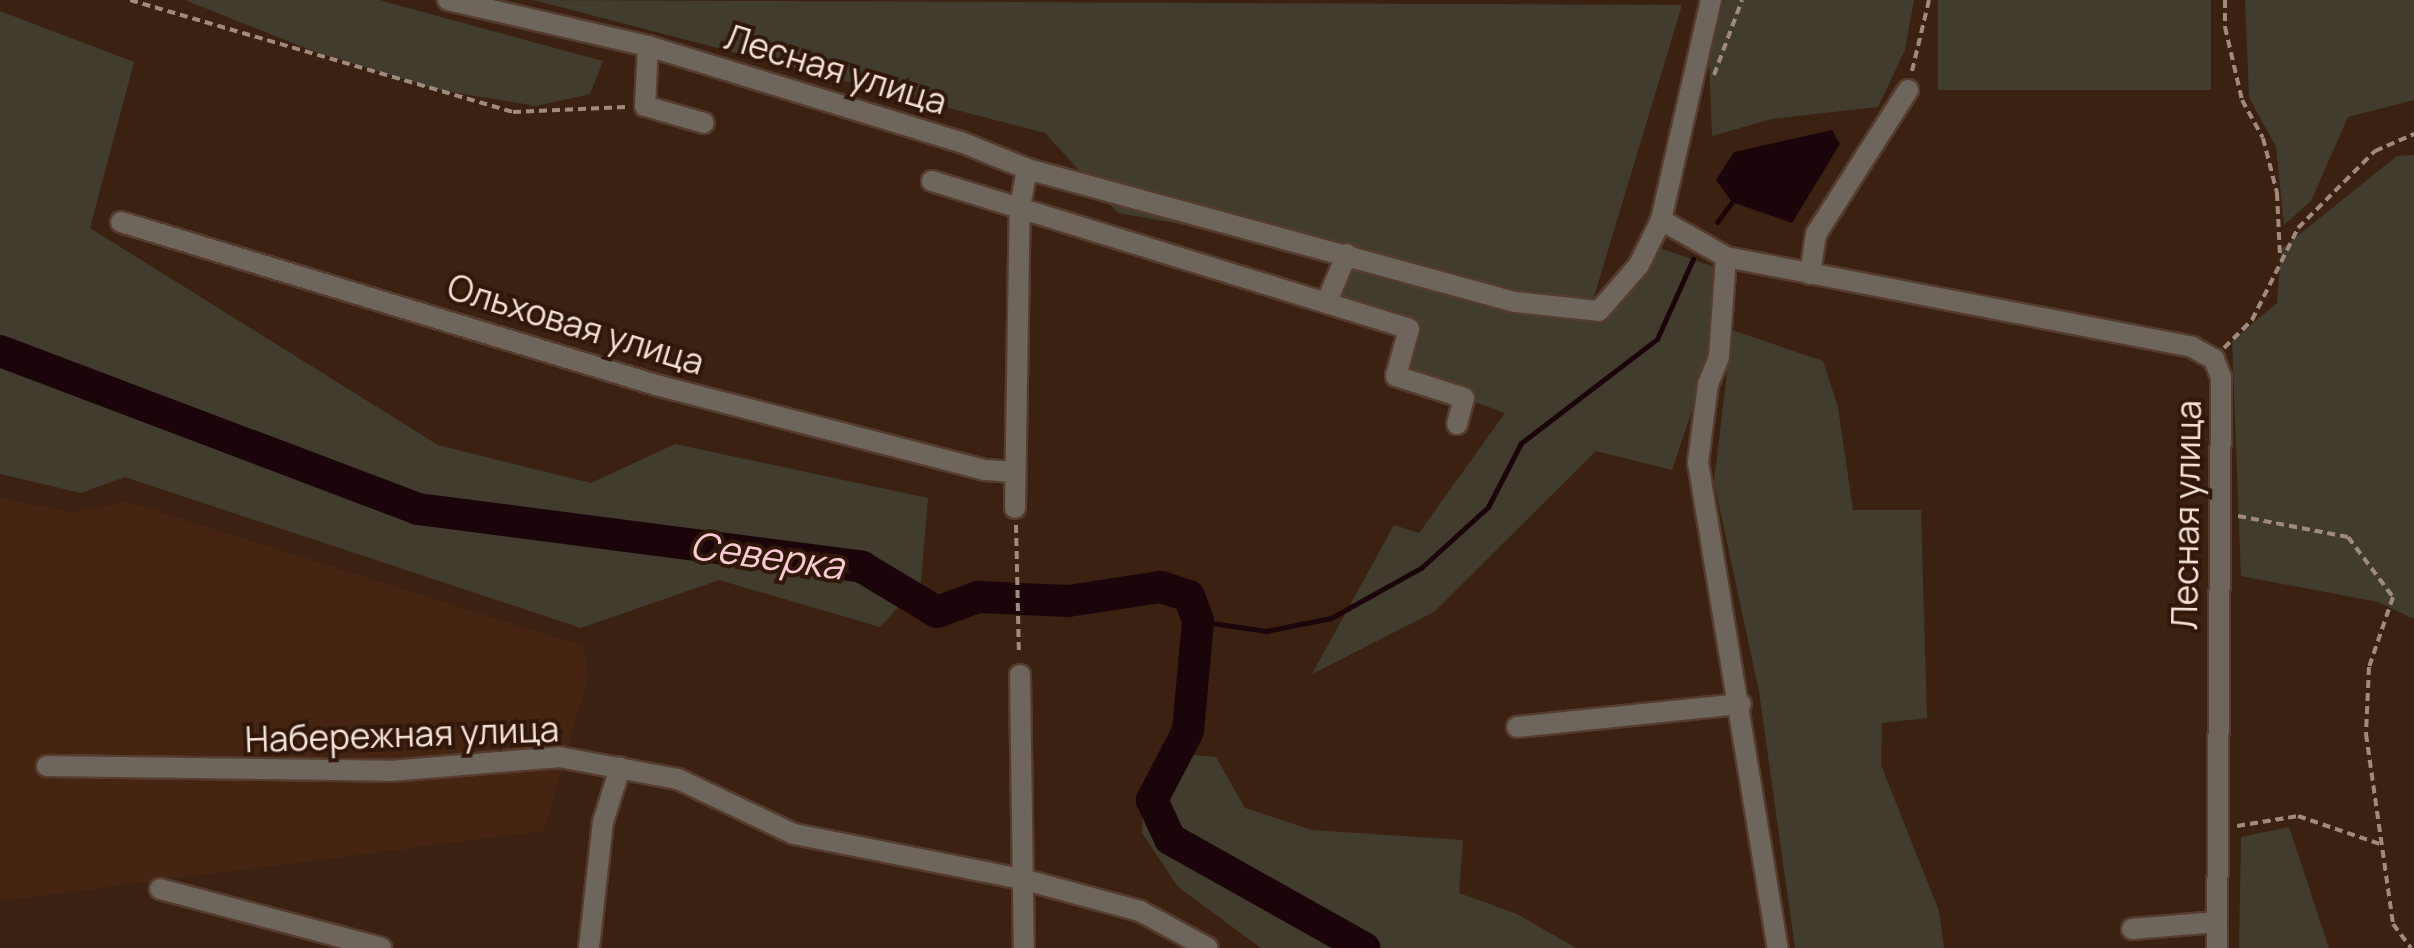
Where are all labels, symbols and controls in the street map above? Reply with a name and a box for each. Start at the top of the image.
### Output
street label: Лесная улица [720,15,952,123]
street label: Ольховая улица [443,265,709,383]
street label: Лесная улица [2163,400,2209,630]
water label: Северка [687,522,847,588]
street label: Набережная улица [244,708,560,760]

